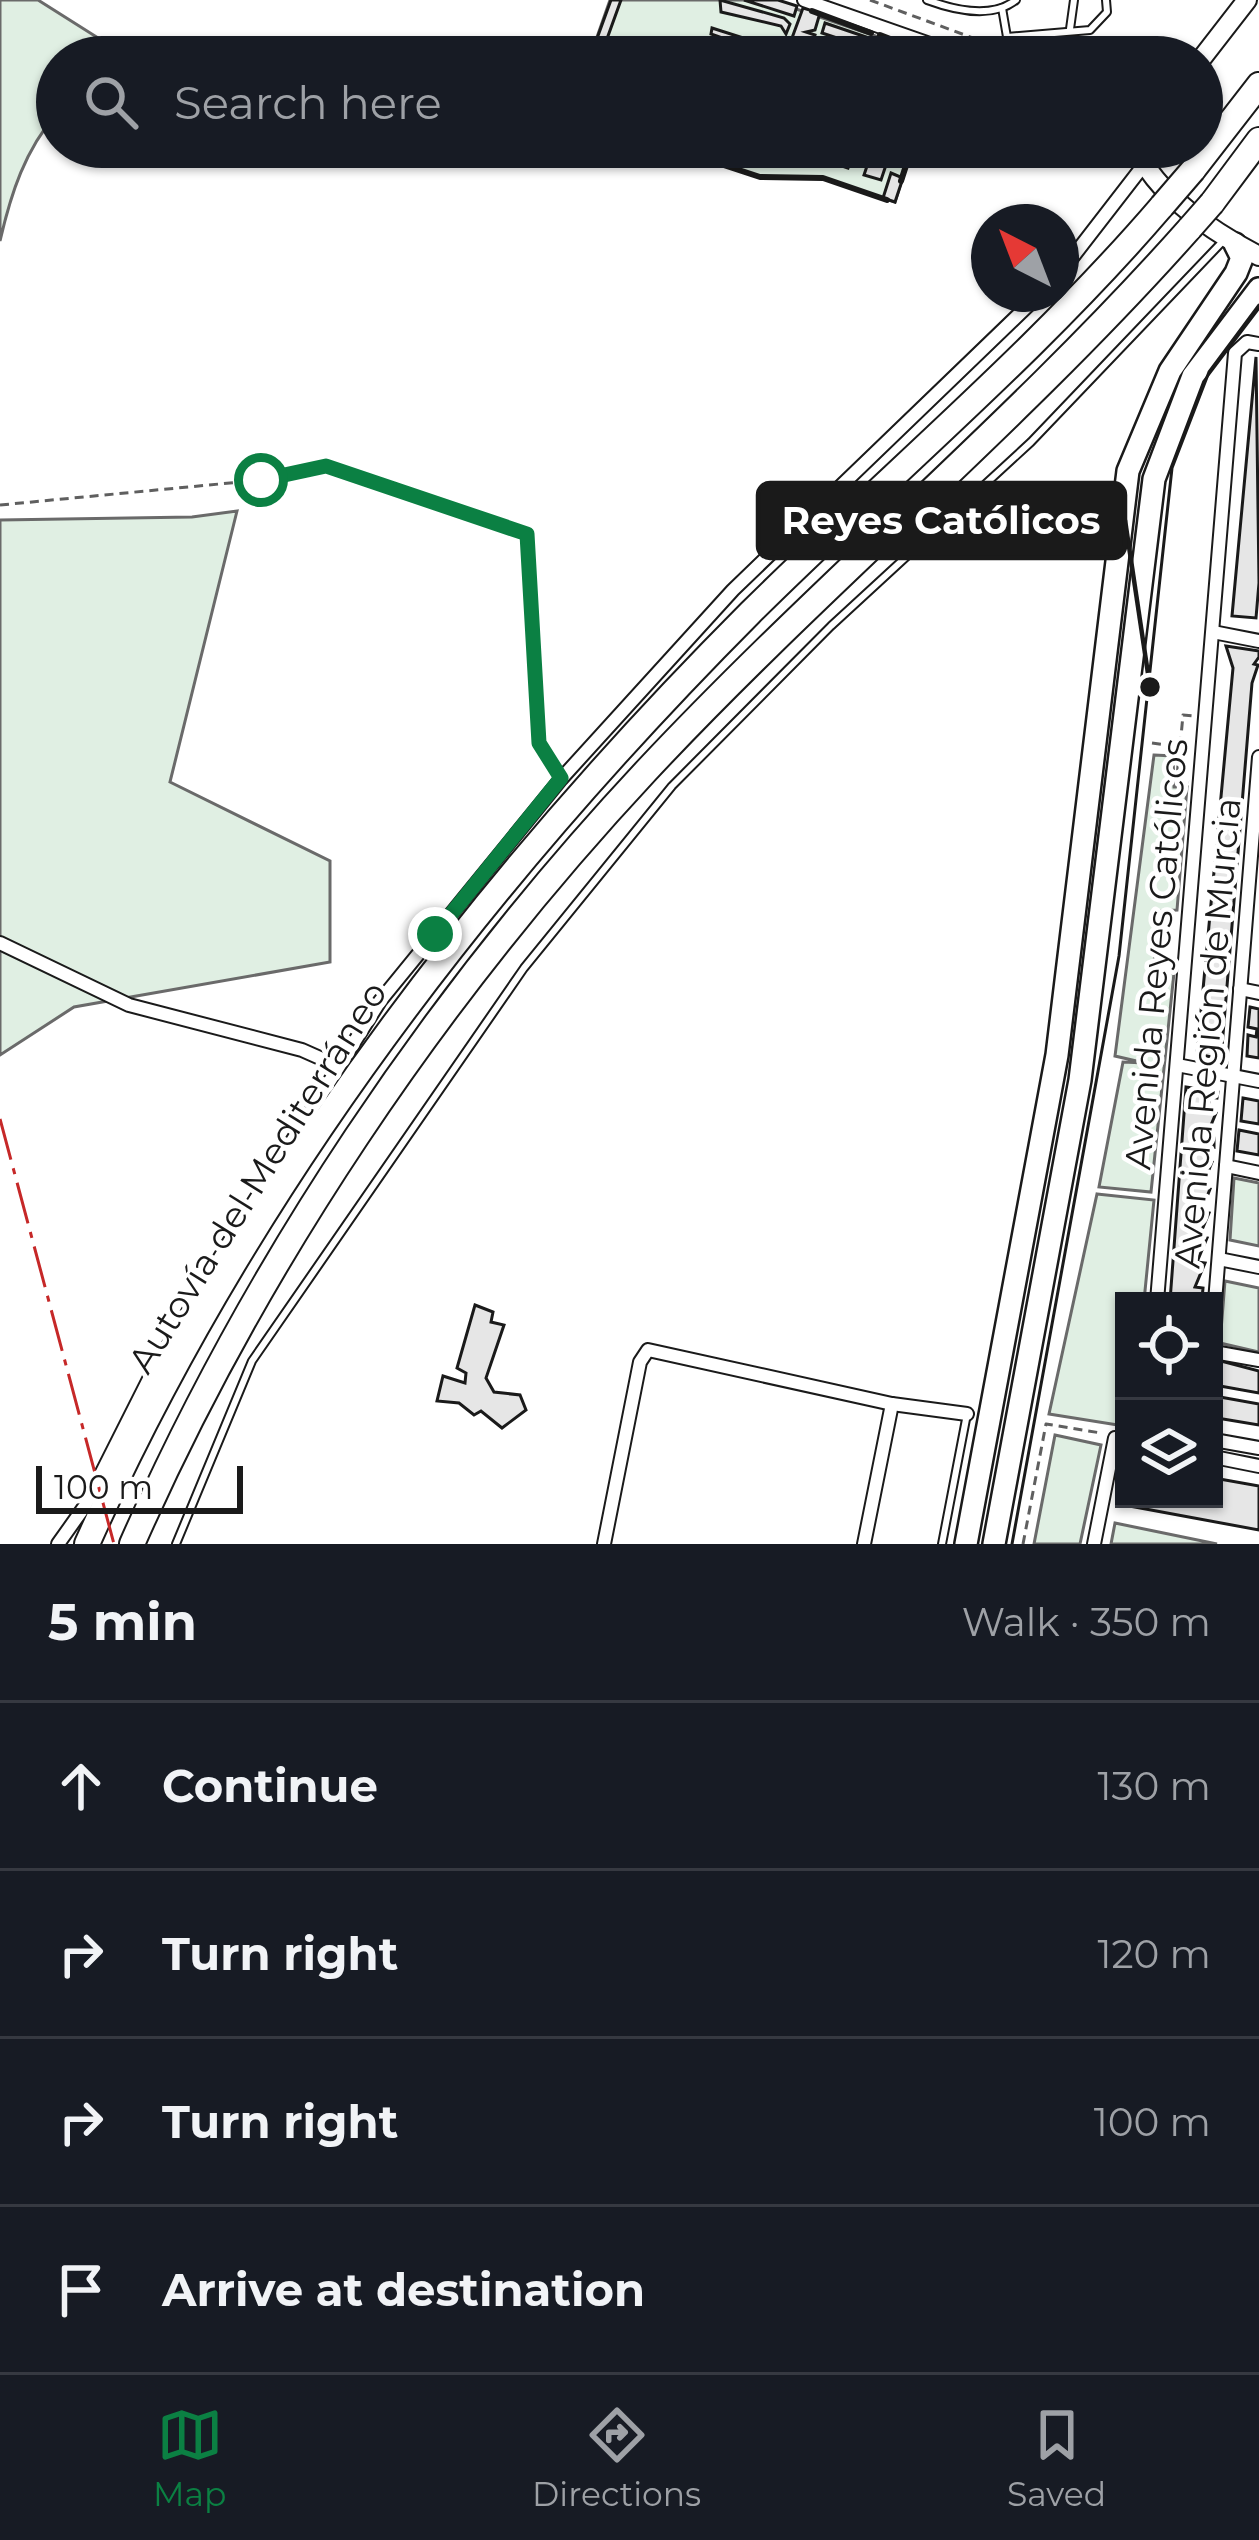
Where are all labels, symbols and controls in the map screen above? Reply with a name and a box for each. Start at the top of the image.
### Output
search box [36,36,1223,168]
icon: search [78,69,144,135]
text: Search here [174,75,442,130]
north arrow [971,204,1079,312]
route start [234,453,288,507]
callout: Reyes Católicos [758,483,1125,558]
text: Reyes Católicos [782,496,1100,544]
street label: Avenida Reyes Católicos [1115,737,1197,1171]
street label: Avenida Región de Murcia [1165,796,1249,1270]
route end [408,907,462,961]
street label: Autovía del Mediterráneo [118,973,396,1381]
map controls [1115,1292,1223,1508]
button: locate [1115,1292,1223,1400]
button: layers [1115,1400,1223,1508]
scale bar [36,1460,243,1513]
text: 100 m [54,1467,153,1507]
text: 5 min [48,1591,197,1653]
text: Walk · 350 m [962,1598,1211,1646]
icon: ahead [48,1753,114,1819]
text: Continue [162,1758,378,1813]
text: 130 m [1098,1762,1211,1810]
icon: right [48,1921,114,1987]
text: Turn right [162,1926,398,1981]
text: 120 m [1097,1930,1211,1978]
icon: right [48,2089,114,2155]
text: Turn right [162,2094,398,2149]
text: 100 m [1094,2098,1211,2146]
icon: arrive [48,2257,114,2323]
text: Arrive at destination [162,2262,645,2317]
tab: Map [153,2402,226,2514]
tab: Directions [532,2402,701,2514]
tab: Saved [1007,2402,1106,2514]

